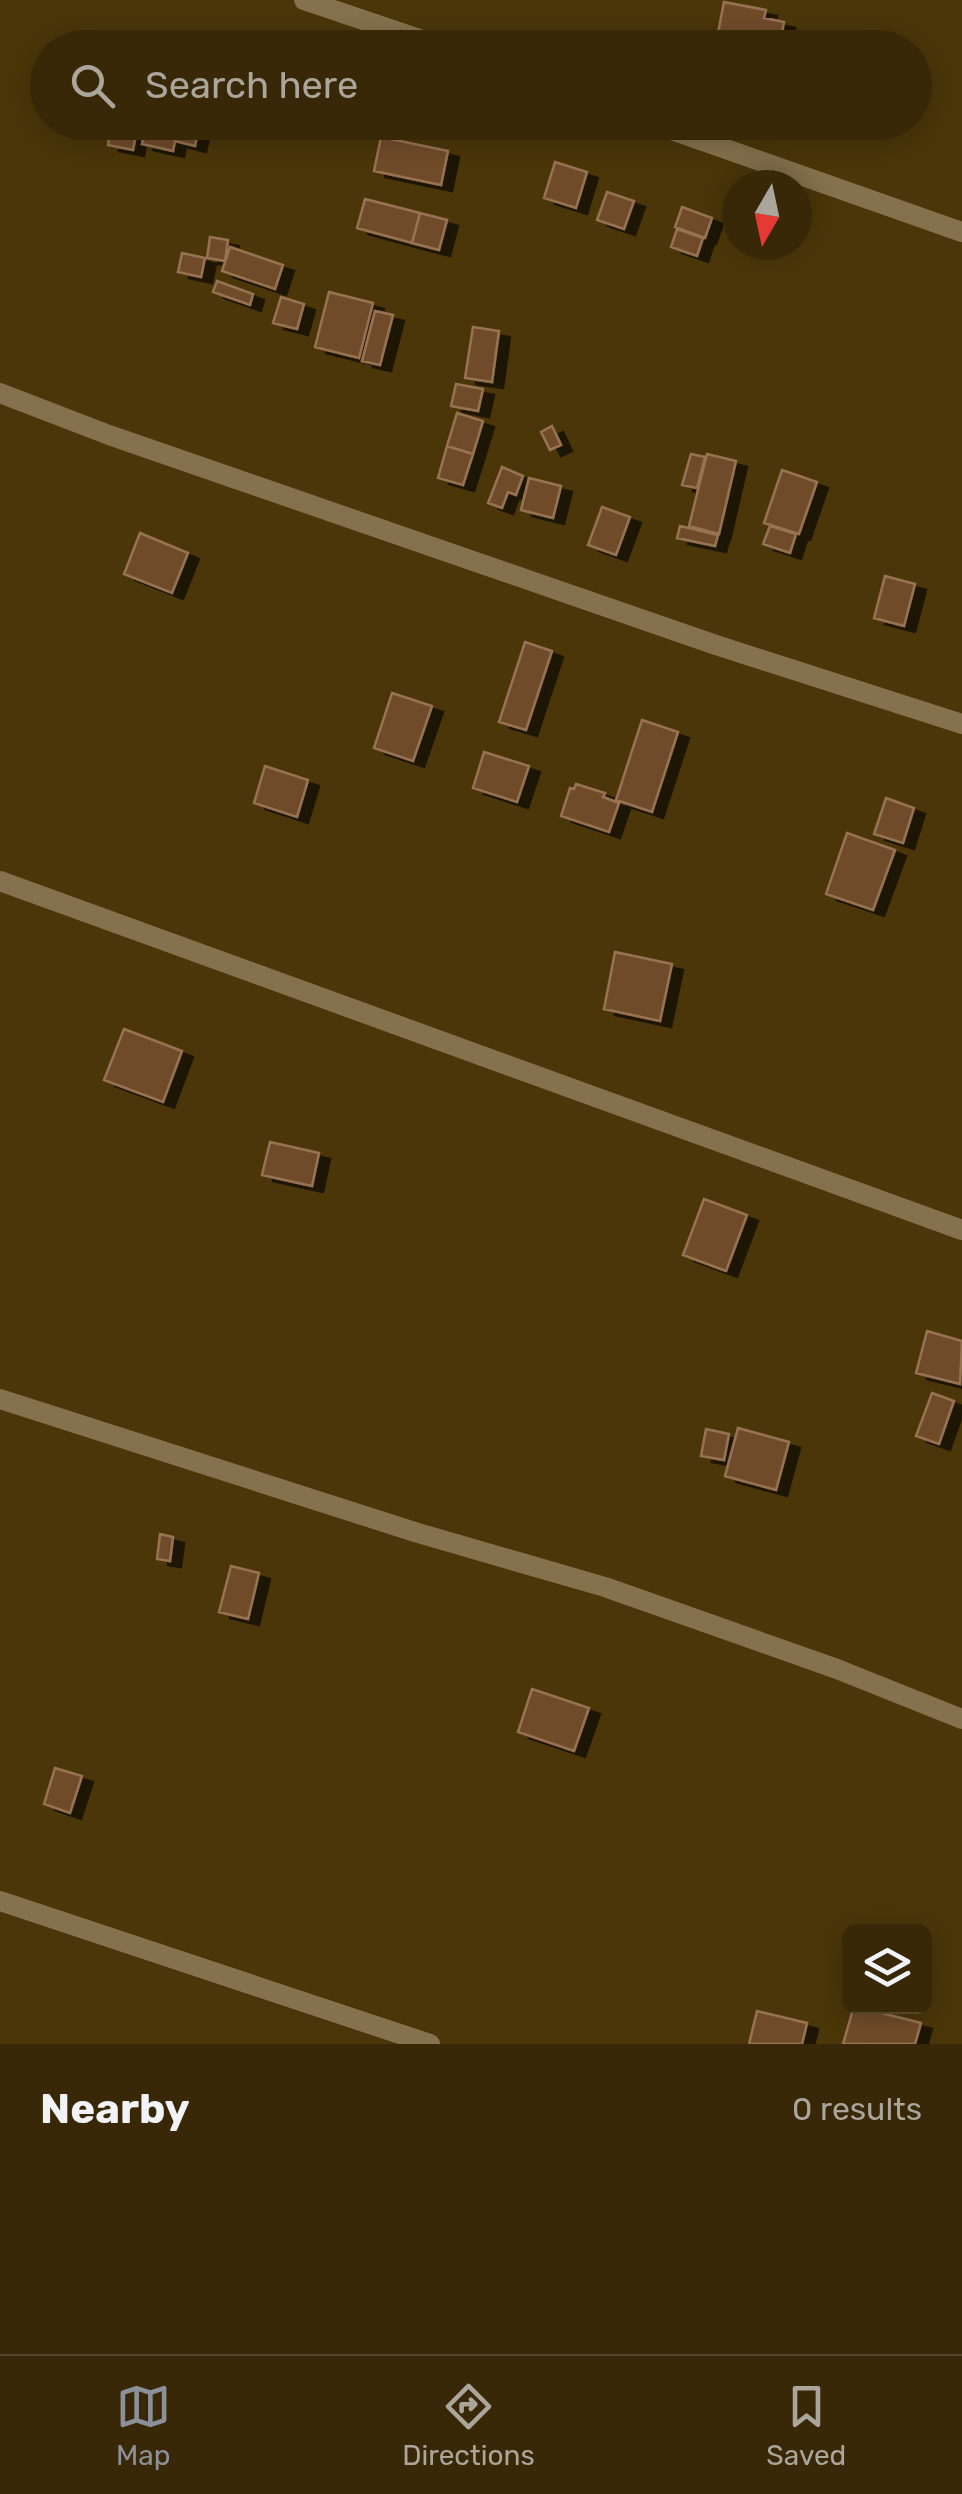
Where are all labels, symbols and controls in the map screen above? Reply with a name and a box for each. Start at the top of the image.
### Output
search box [30,30,932,140]
icon: search [65,58,120,113]
text: Search here [145,62,358,108]
north arrow [722,170,812,260]
map controls [842,1924,932,2014]
button: layers [842,1924,932,2014]
text: Nearby [40,2084,190,2134]
text: 0 results [792,2090,922,2128]
tab: Map [116,2379,171,2472]
tab: Directions [402,2379,535,2472]
tab: Saved [766,2379,846,2472]

